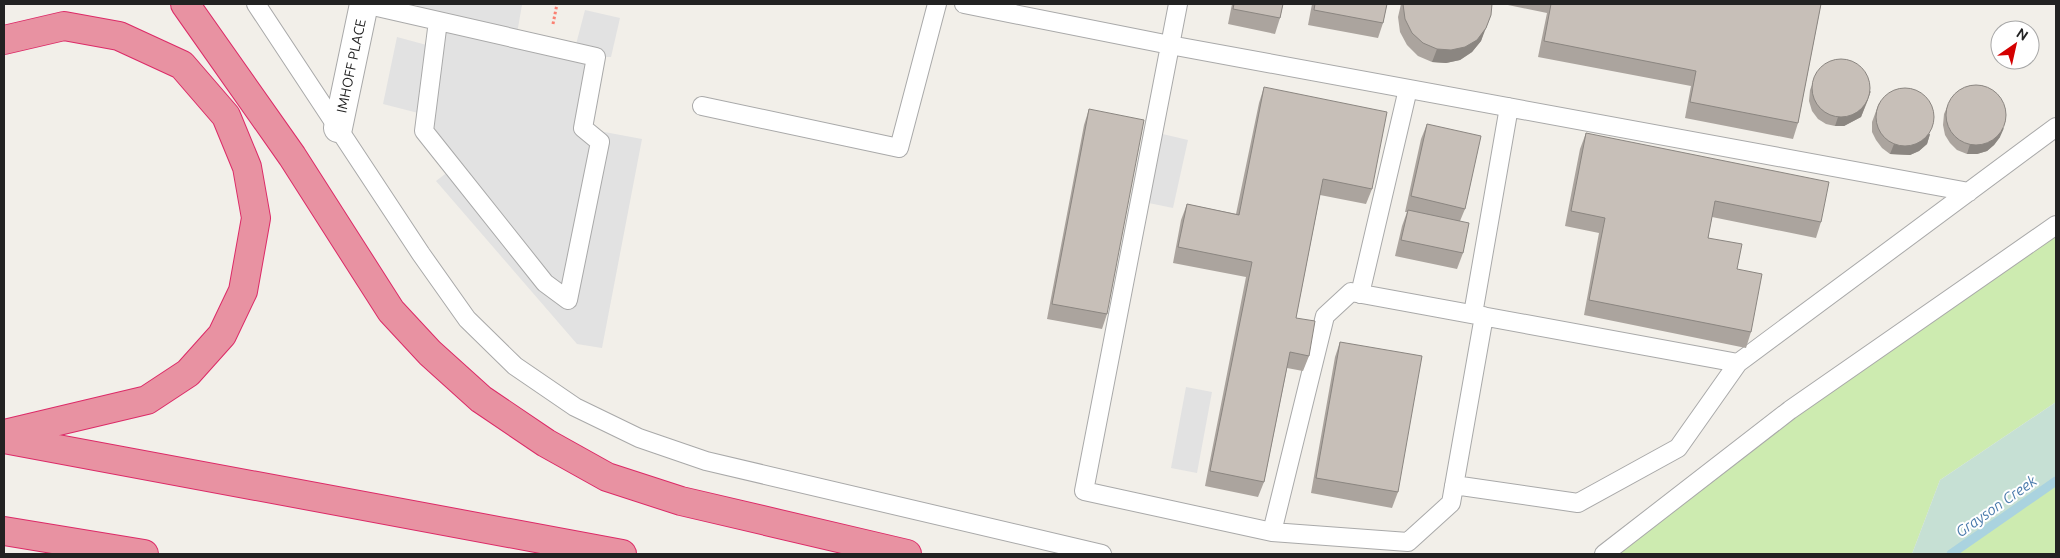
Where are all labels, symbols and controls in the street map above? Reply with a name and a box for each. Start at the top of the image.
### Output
street label: IMHOFF PLACE [333,17,369,114]
north arrow [1990,20,2040,70]
text: N [2013,25,2031,44]
water label: Grayson Creek [1952,472,2040,540]

